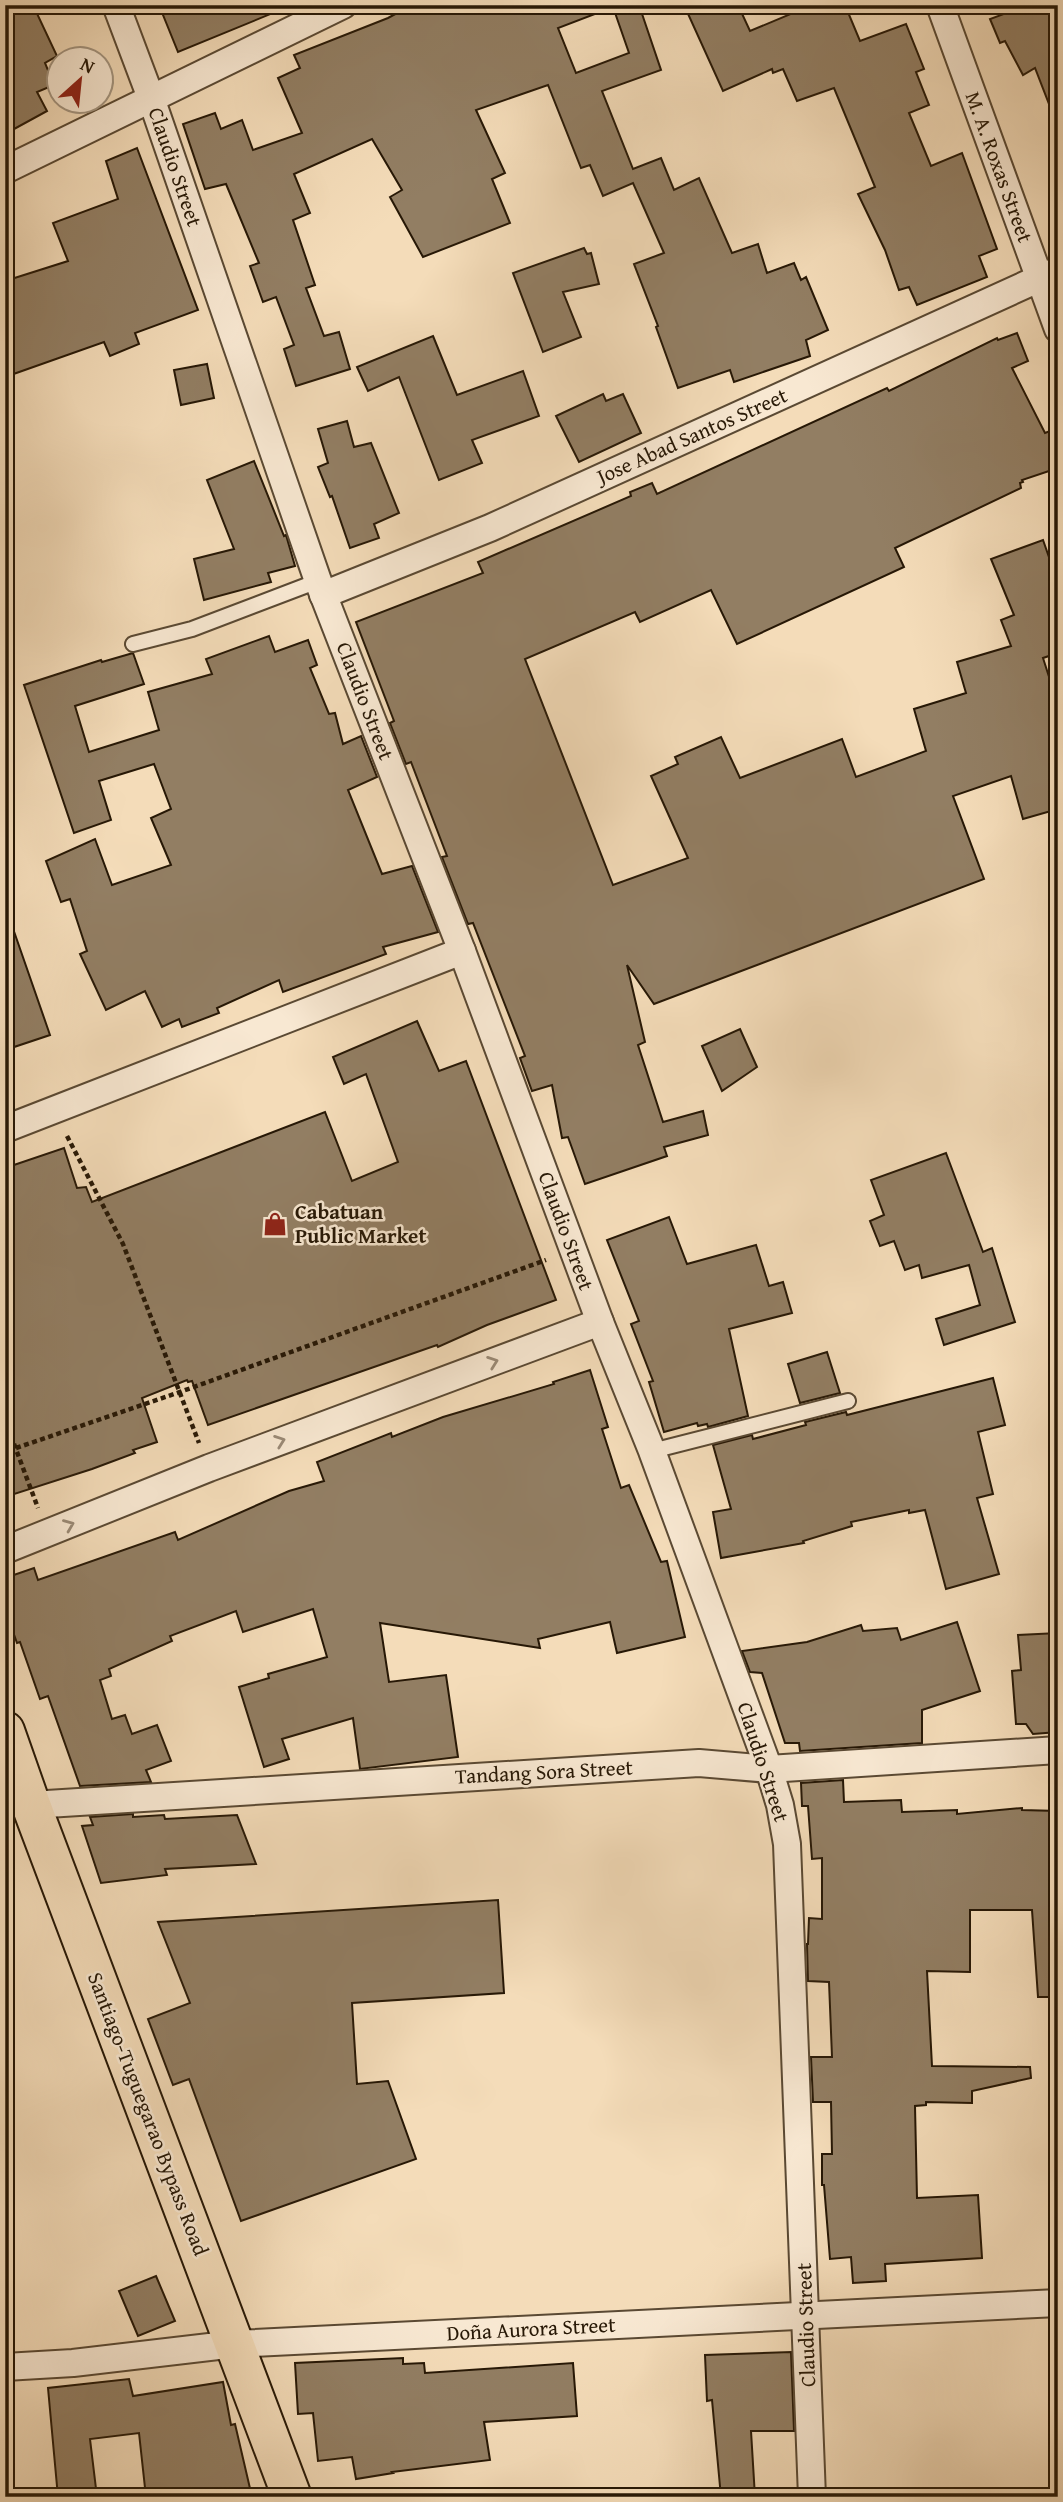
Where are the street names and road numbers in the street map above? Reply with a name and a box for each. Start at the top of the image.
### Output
street label: M. A. Roxas Street [958,87,1041,247]
street label: Claudio Street [141,103,211,231]
street label: Jose Abad Santos Street [589,379,793,493]
street label: Claudio Street [329,637,402,765]
street label: Claudio Street [531,1167,602,1295]
street label: Claudio Street [730,1698,798,1826]
street label: Tandang Sora Street [454,1751,634,1792]
street label: Santiago-Tuguegarao Bypass Road [80,1968,217,2261]
street label: Claudio Street [788,2262,823,2388]
street label: Doña Aurora Street [446,2309,617,2348]

